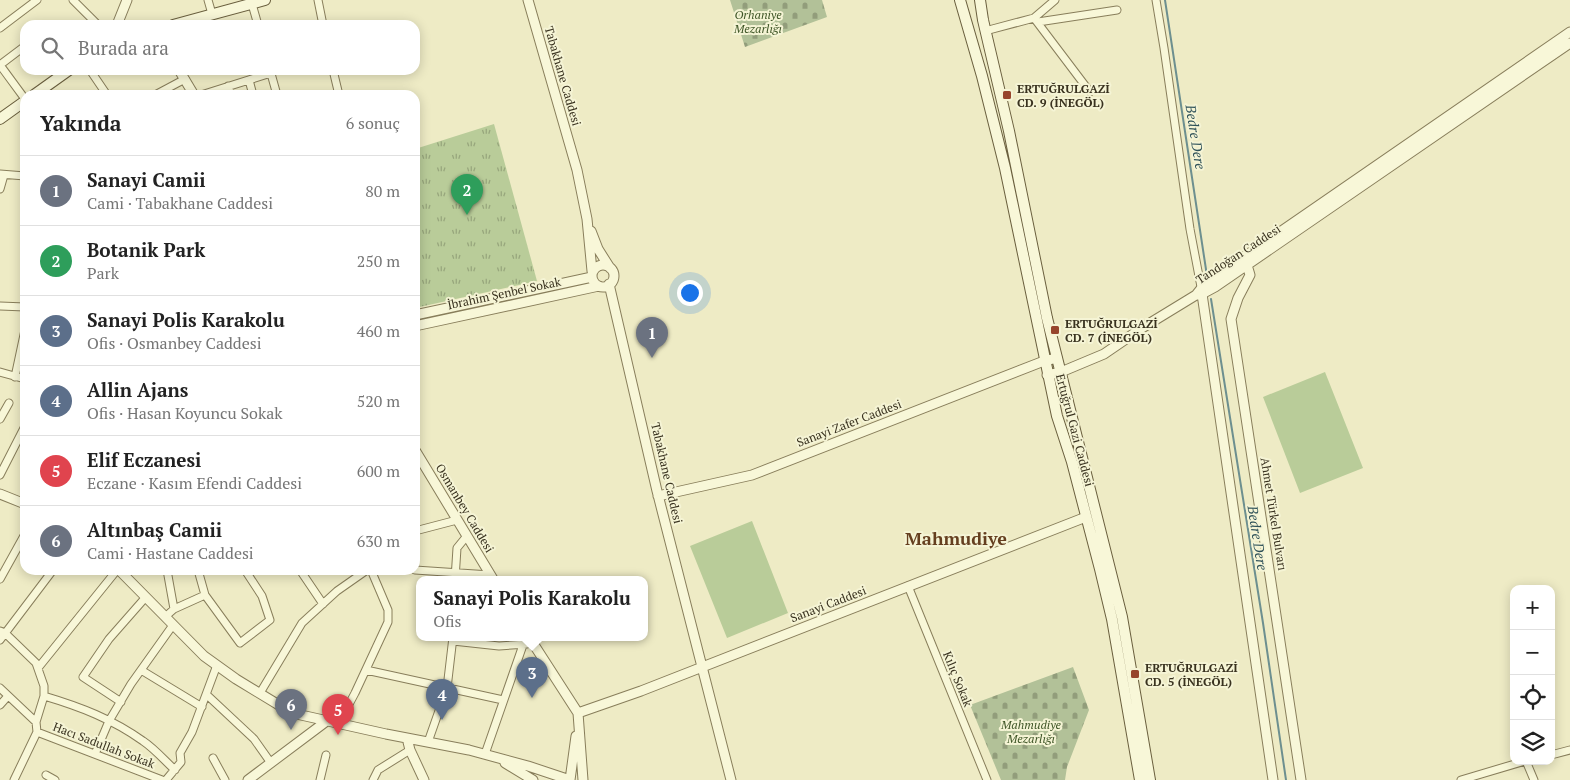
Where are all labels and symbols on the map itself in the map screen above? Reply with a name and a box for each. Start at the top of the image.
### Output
park label: Orhaniye Mezarlığı [733,7,782,36]
street label: Tabakhane Caddesi [542,24,585,128]
place label: ERTUĞRULGAZİ CD. 9 (İNEGÖL) [1017,81,1110,110]
marker: ERTUĞRULGAZİ CD. 9 (İNEGÖL) [1001,89,1013,101]
water label: Bedre Dere [1181,102,1211,171]
pin: 2 [451,174,483,215]
street label: Tandoğan Caddesi [1193,221,1283,287]
street label: İbrahim Şenbel Sokak [446,273,563,312]
your location [677,280,703,306]
place label: ERTUĞRULGAZİ CD. 7 (İNEGÖL) [1065,316,1158,345]
pin: 1 [636,317,668,358]
marker: ERTUĞRULGAZİ CD. 7 (İNEGÖL) [1049,324,1061,336]
street label: Ertuğrul Gazi Caddesi [1053,372,1097,488]
street label: Sanayi Zafer Caddesi [794,396,904,450]
street label: Tabakhane Caddesi [648,421,686,525]
street label: Ahmet Türkel Bulvarı [1258,456,1290,572]
street label: Osmanbey Caddesi [433,461,498,555]
water label: Bedre Dere [1243,503,1273,572]
district label: Mahmudiye [905,526,1007,550]
street label: Sanayi Caddesi [788,582,868,625]
street label: Kılıç Sokak [940,649,976,710]
pin: 3 [516,657,548,698]
place label: ERTUĞRULGAZİ CD. 5 (İNEGÖL) [1145,660,1238,689]
marker: ERTUĞRULGAZİ CD. 5 (İNEGÖL) [1129,668,1141,680]
pin: 4 [426,679,458,720]
pin: 6 [275,689,307,730]
pin: 5 [322,694,354,735]
park label: Mahmudiye Mezarlığı [1000,717,1061,746]
street label: Hacı Sadullah Sokak [51,719,158,772]

